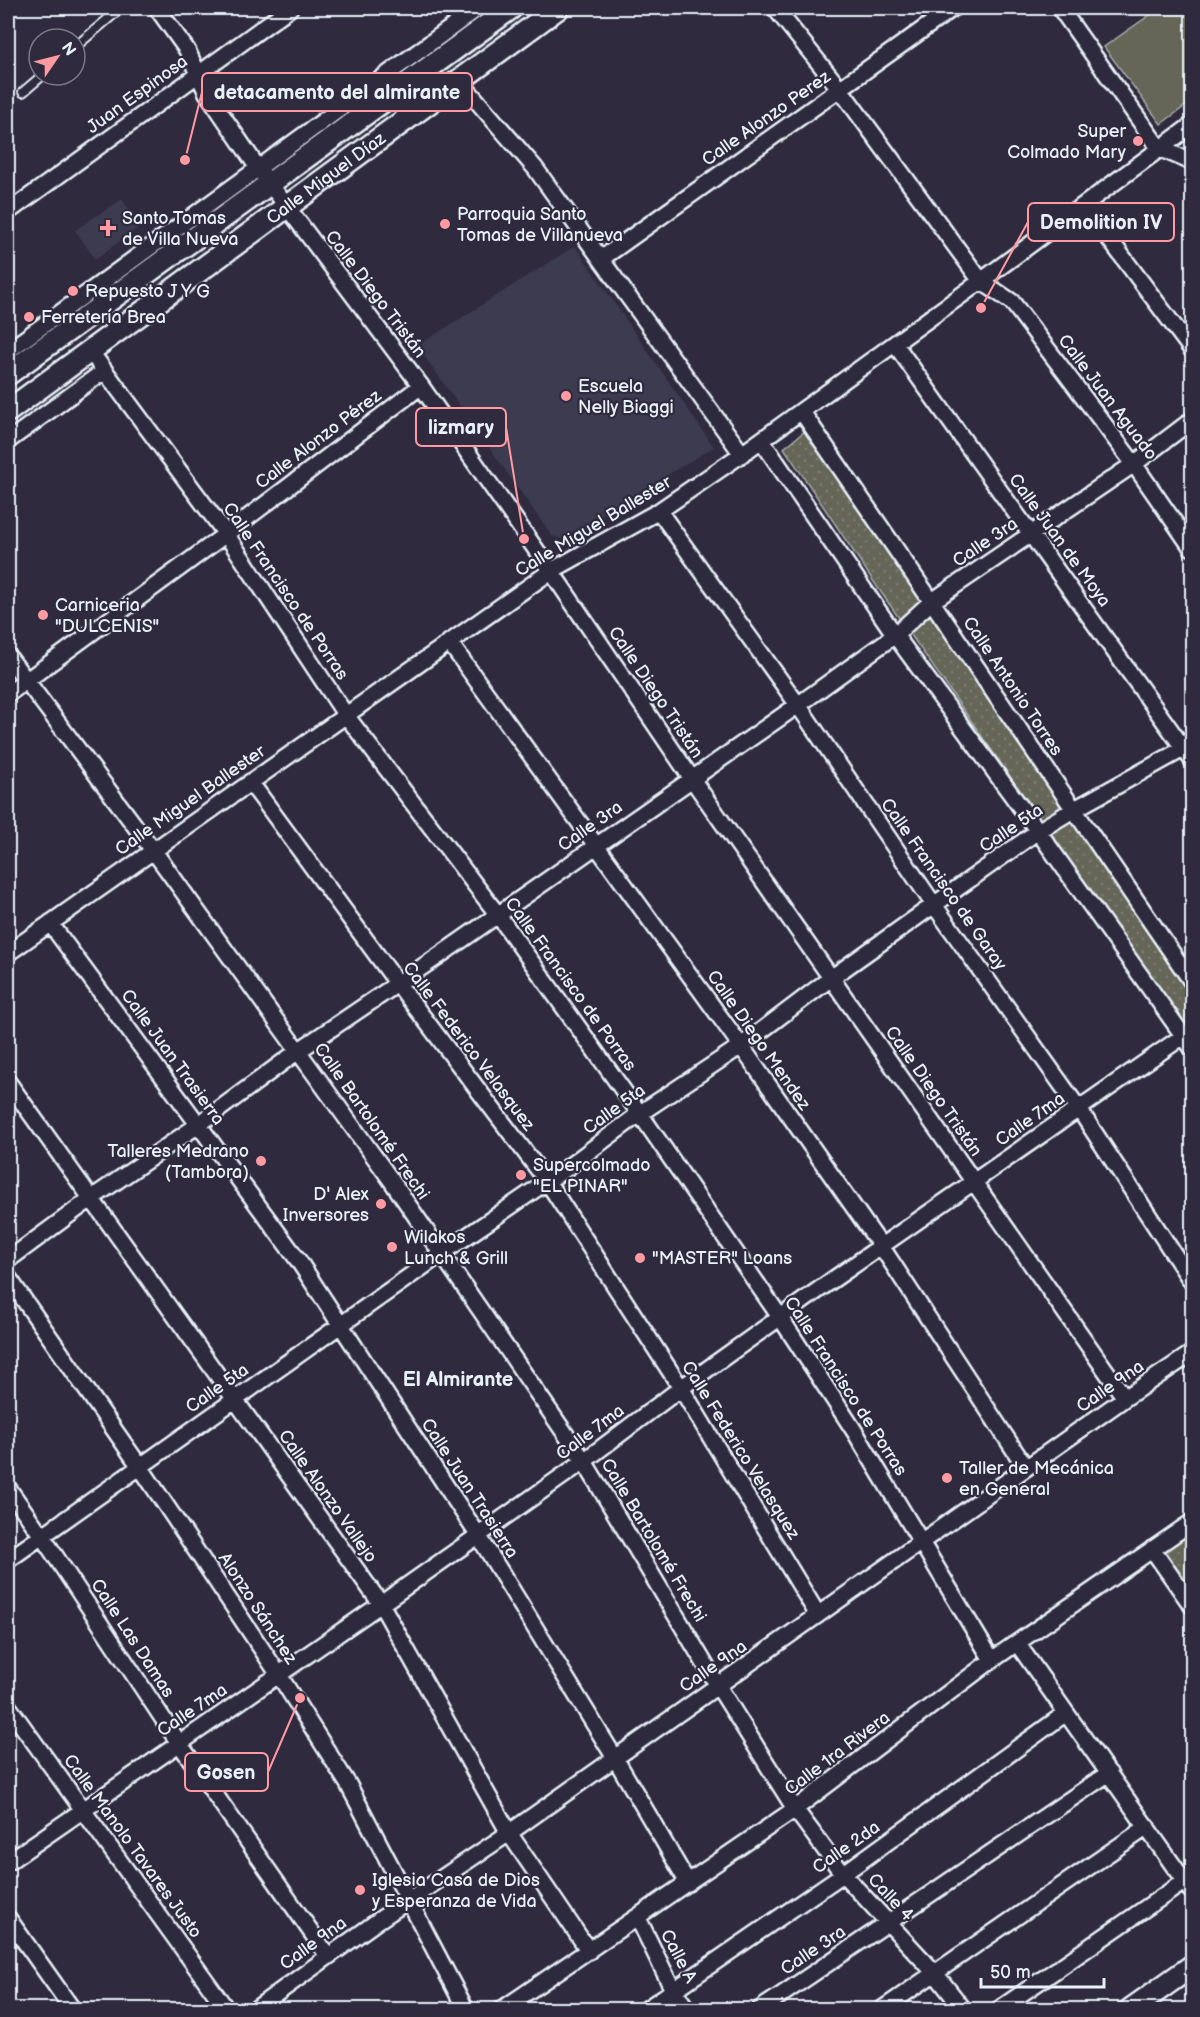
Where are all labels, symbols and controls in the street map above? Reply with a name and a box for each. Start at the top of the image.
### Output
north arrow [27,27,87,87]
text: N [57,39,79,60]
street label: Juan Espinosa [83,51,192,138]
street label: Calle Alonzo Perez [698,66,835,171]
callout: detacamento del almirante [202,73,472,111]
text: detacamento del almirante [214,81,460,105]
place label: Super Colmado Mary [1007,121,1127,163]
street label: Calle Miguel Díaz [262,128,390,229]
marker: Super Colmado Mary [1131,134,1145,148]
callout: Demolition IV [1028,203,1174,241]
place label: Parroquia Santo Tomas de Villanueva [457,204,623,246]
place label: Santo Tomas de Villa Nueva [122,208,238,250]
text: Demolition IV [1040,211,1163,235]
marker: Parroquia Santo Tomas de Villanueva [438,217,452,231]
marker: Santo Tomas de Villa Nueva [99,219,117,237]
street label: Calle Diego Tristán [321,226,430,362]
place label: Repuesto J Y G [85,281,210,302]
marker: Repuesto J Y G [66,284,80,298]
place label: Ferretería Brea [41,307,166,328]
marker: Ferretería Brea [22,310,36,324]
street label: Calle Juan Aguado [1054,330,1162,464]
place label: Escuela Nelly Biaggi [578,376,674,418]
street label: Calle Alonzo Pérez [251,385,386,494]
marker: Escuela Nelly Biaggi [559,389,573,403]
callout: lizmary [416,408,506,446]
text: lizmary [428,416,495,440]
street label: Calle Juan de Moya [1004,470,1115,611]
street label: Calle Miguel Ballester [511,471,676,581]
street label: Calle Francisco de Porras [218,499,353,684]
street label: Calle 3ra [949,513,1022,572]
place label: Carniceria "DULCENIS" [55,595,159,637]
marker: Carniceria "DULCENIS" [36,608,50,622]
street label: Calle Antonio Torres [958,613,1067,760]
street label: Calle Diego Tristán [604,622,707,762]
street label: Calle Miguel Ballester [111,740,270,860]
street label: Calle Francisco de Garay [876,794,1011,975]
street label: Calle 3ra [554,797,627,856]
street label: Calle 5ta [976,800,1047,857]
street label: Calle Francisco de Porras [501,893,641,1075]
street label: Calle Federico Velasquez [398,958,539,1135]
street label: Calle Diego Mendez [702,966,815,1115]
street label: Calle Juan Trasierra [116,985,229,1129]
street label: Calle Diego Tristán [881,1022,986,1160]
street label: Calle Bartolomé Frechi [309,1039,434,1204]
street label: Calle 5ta [579,1080,650,1139]
street label: Calle 7ma [992,1088,1069,1151]
place label: Talleres Medrano (Tambora) [108,1141,249,1183]
marker: Talleres Medrano (Tambora) [254,1154,268,1168]
place label: Supercolmado "EL PINAR" [533,1155,651,1197]
marker: Supercolmado "EL PINAR" [514,1168,528,1182]
place label: D' Alex Inversores [283,1184,370,1226]
marker: D' Alex Inversores [374,1197,388,1211]
place label: Wilakos Lunch & Grill [404,1227,508,1269]
marker: Wilakos Lunch & Grill [385,1240,399,1254]
place label: "MASTER" Loans [652,1248,792,1269]
marker: "MASTER" Loans [633,1251,647,1265]
street label: Calle Francisco de Porras [780,1293,911,1480]
street label: Calle 9na [1073,1356,1148,1417]
street label: Calle Federico Velasquez [677,1357,804,1544]
street label: Calle 5ta [182,1359,253,1418]
district label: El Almirante [403,1368,513,1392]
street label: Calle 7ma [552,1400,629,1465]
street label: Calle Juan Trasierra [417,1414,523,1562]
street label: Calle Alonzo Vallejo [274,1426,381,1567]
street label: Calle Bartolomé Frechi [596,1455,711,1626]
place label: Taller de Mecánica en General [959,1458,1114,1500]
marker: Taller de Mecánica en General [940,1471,954,1485]
street label: Alonzo Sánchez [214,1549,302,1668]
street label: Calle Las Damas [86,1575,179,1702]
street label: Calle 9na [676,1636,751,1697]
street label: Calle 7ma [153,1679,231,1741]
street label: Calle 1ra Rivera [781,1707,894,1800]
street label: Calle Manolo Tavares Justo [59,1750,206,1942]
callout: Gosen [185,1753,268,1791]
text: Gosen [197,1761,255,1785]
street label: Calle 2da [809,1817,884,1878]
street label: Calle 4 [863,1869,918,1926]
place label: Iglesia Casa de Dios y Esperanza de Vida [371,1870,540,1912]
marker: Iglesia Casa de Dios y Esperanza de Vida [353,1883,367,1897]
street label: Calle 9na [276,1912,351,1975]
street label: Calle 3ra [777,1921,850,1980]
street label: Calle A [656,1926,701,1987]
scale bar [981,1951,1104,1989]
text: 50 m [990,1962,1031,1983]

